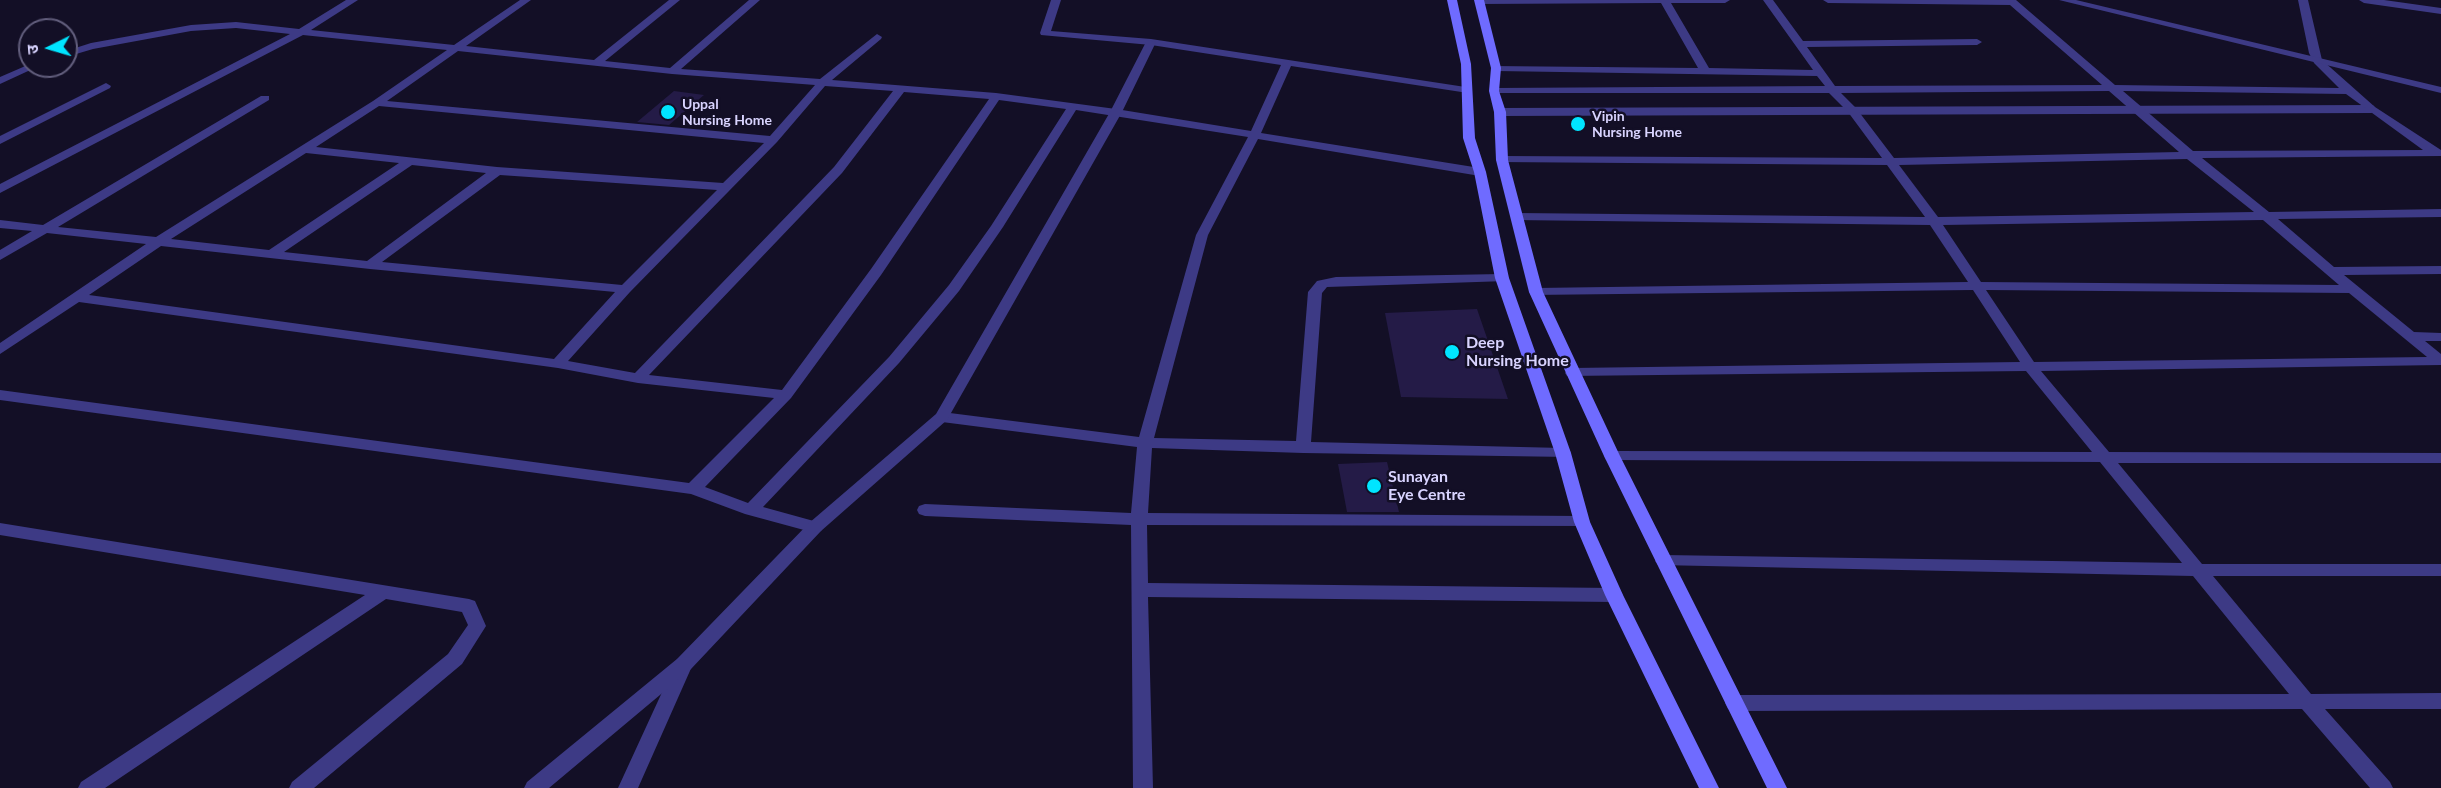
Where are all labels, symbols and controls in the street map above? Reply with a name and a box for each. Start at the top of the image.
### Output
north arrow [18,18,78,78]
text: उ [22,44,41,55]
place label: Uppal Nursing Home [682,96,772,128]
marker: Uppal Nursing Home [659,103,677,121]
place label: Vipin Nursing Home [1592,108,1682,140]
marker: Vipin Nursing Home [1569,115,1587,133]
place label: Deep Nursing Home [1466,333,1569,371]
marker: Deep Nursing Home [1443,343,1461,361]
place label: Sunayan Eye Centre [1388,467,1466,505]
marker: Sunayan Eye Centre [1365,477,1383,495]

